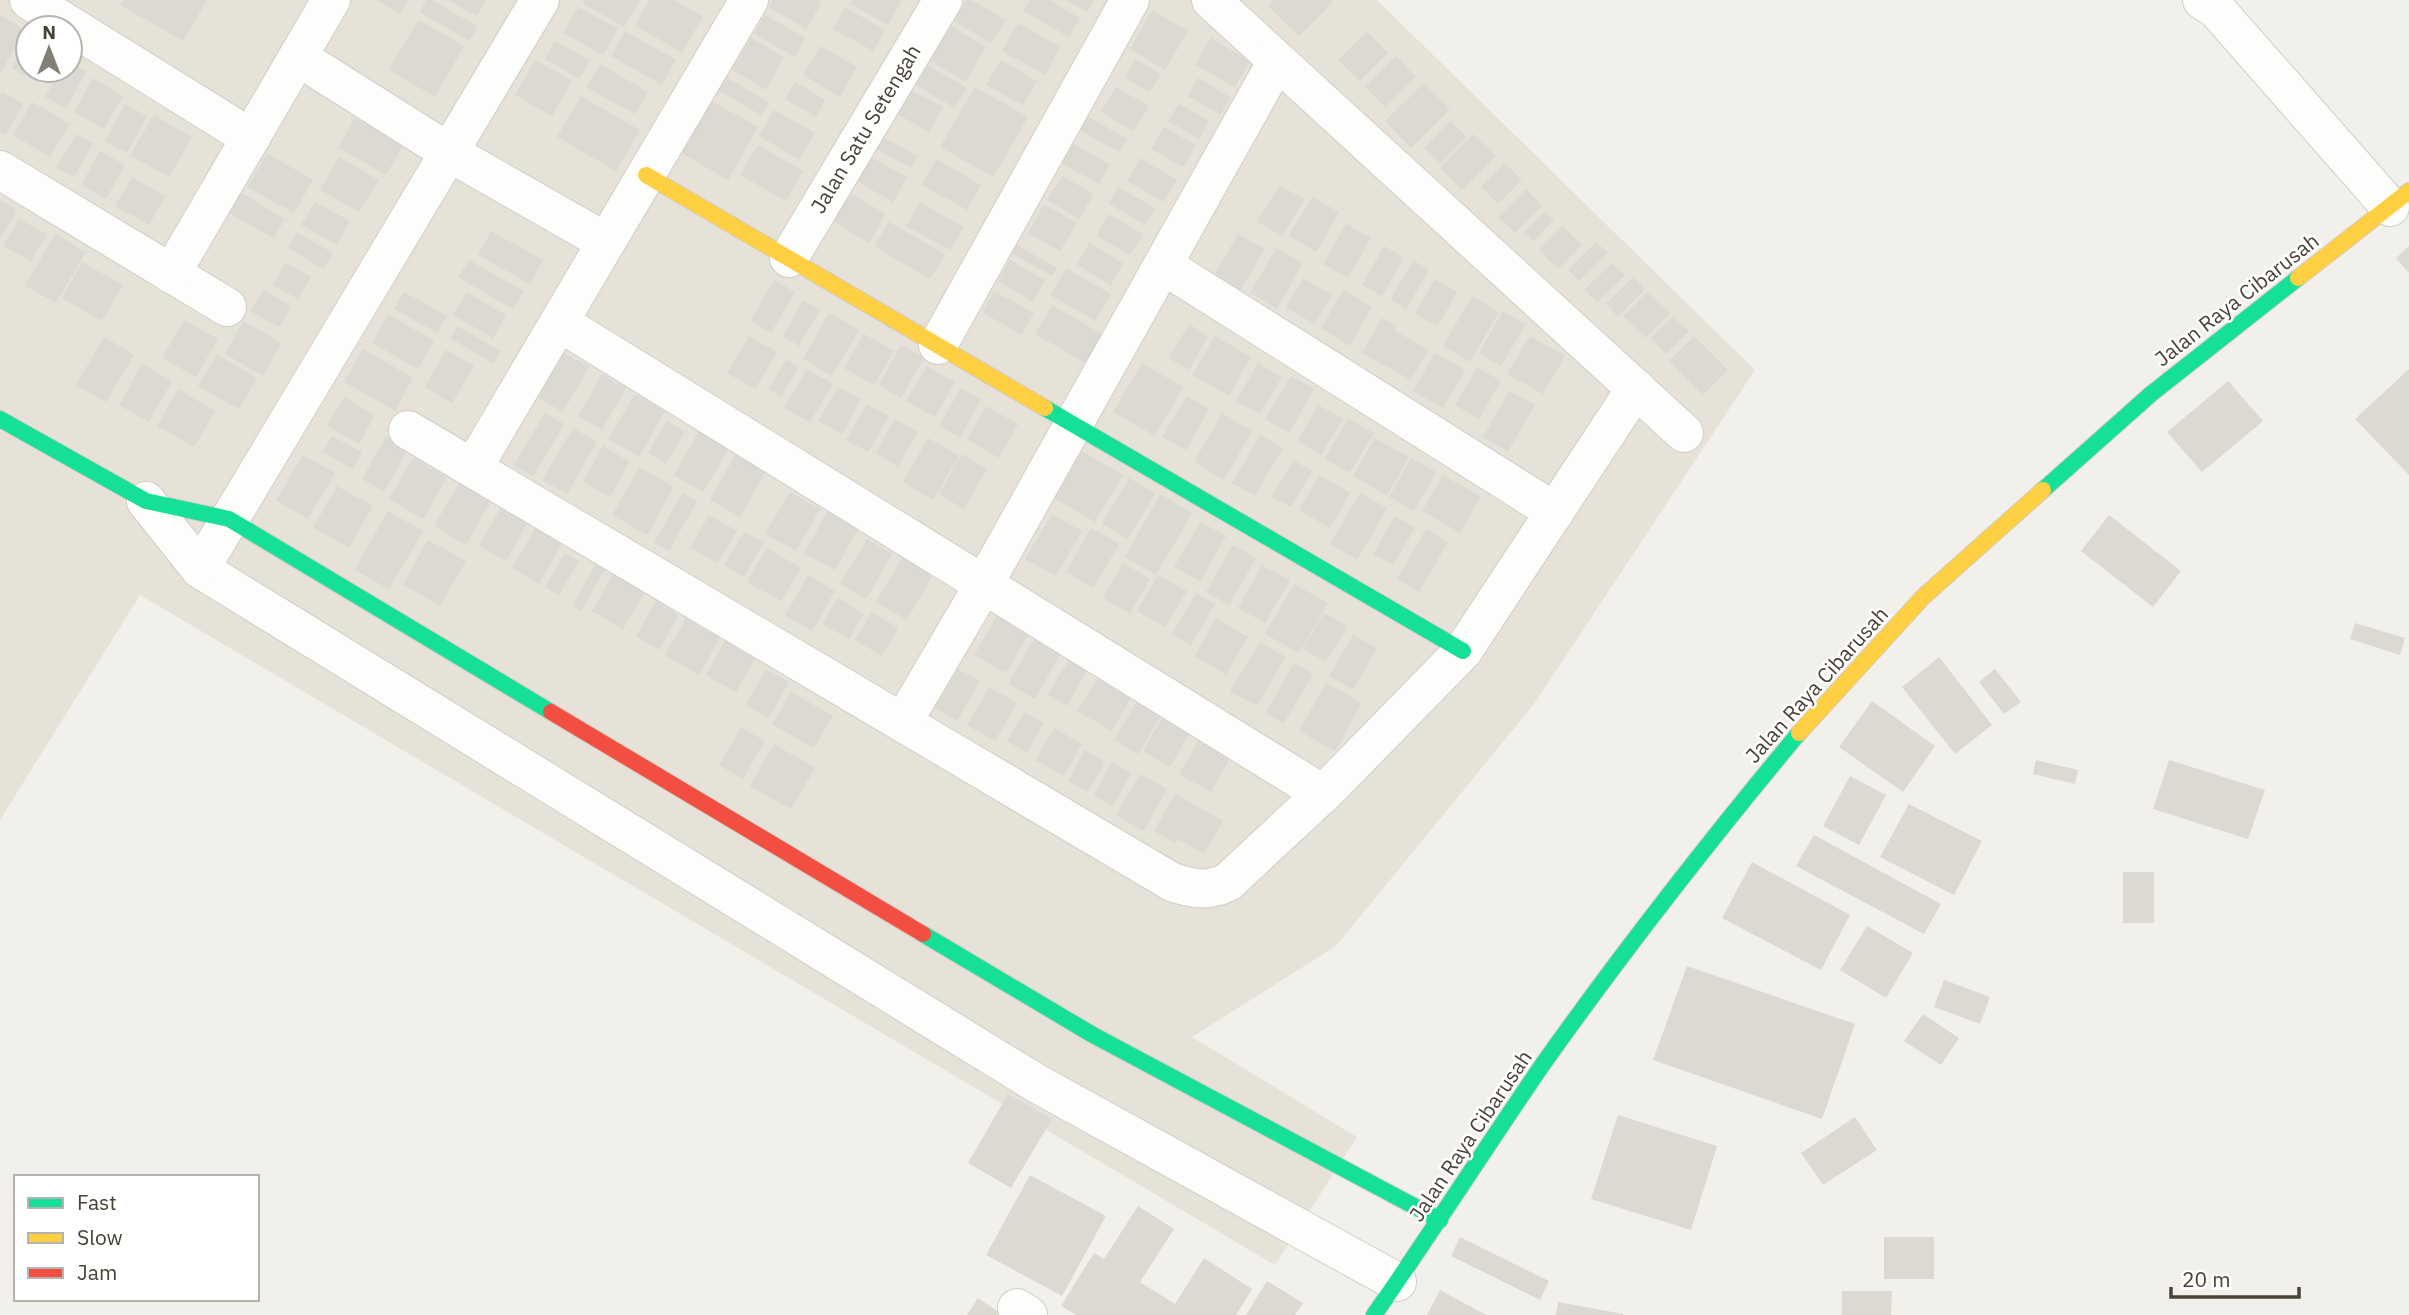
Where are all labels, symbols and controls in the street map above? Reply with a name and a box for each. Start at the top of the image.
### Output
north arrow [14,14,84,84]
text: N [42,20,56,44]
street label: Jalan Satu Setengah [804,39,927,218]
street label: Jalan Raya Cibarusah [2149,226,2324,372]
street label: Jalan Raya Cibarusah [1739,600,1894,768]
street label: Jalan Raya Cibarusah [1402,1044,1538,1227]
legend [14,1175,259,1301]
text: Fast [77,1188,117,1216]
text: Slow [77,1223,123,1251]
scale bar [2171,1256,2299,1300]
text: Jam [77,1258,117,1286]
text: 20 m [2182,1265,2231,1293]

